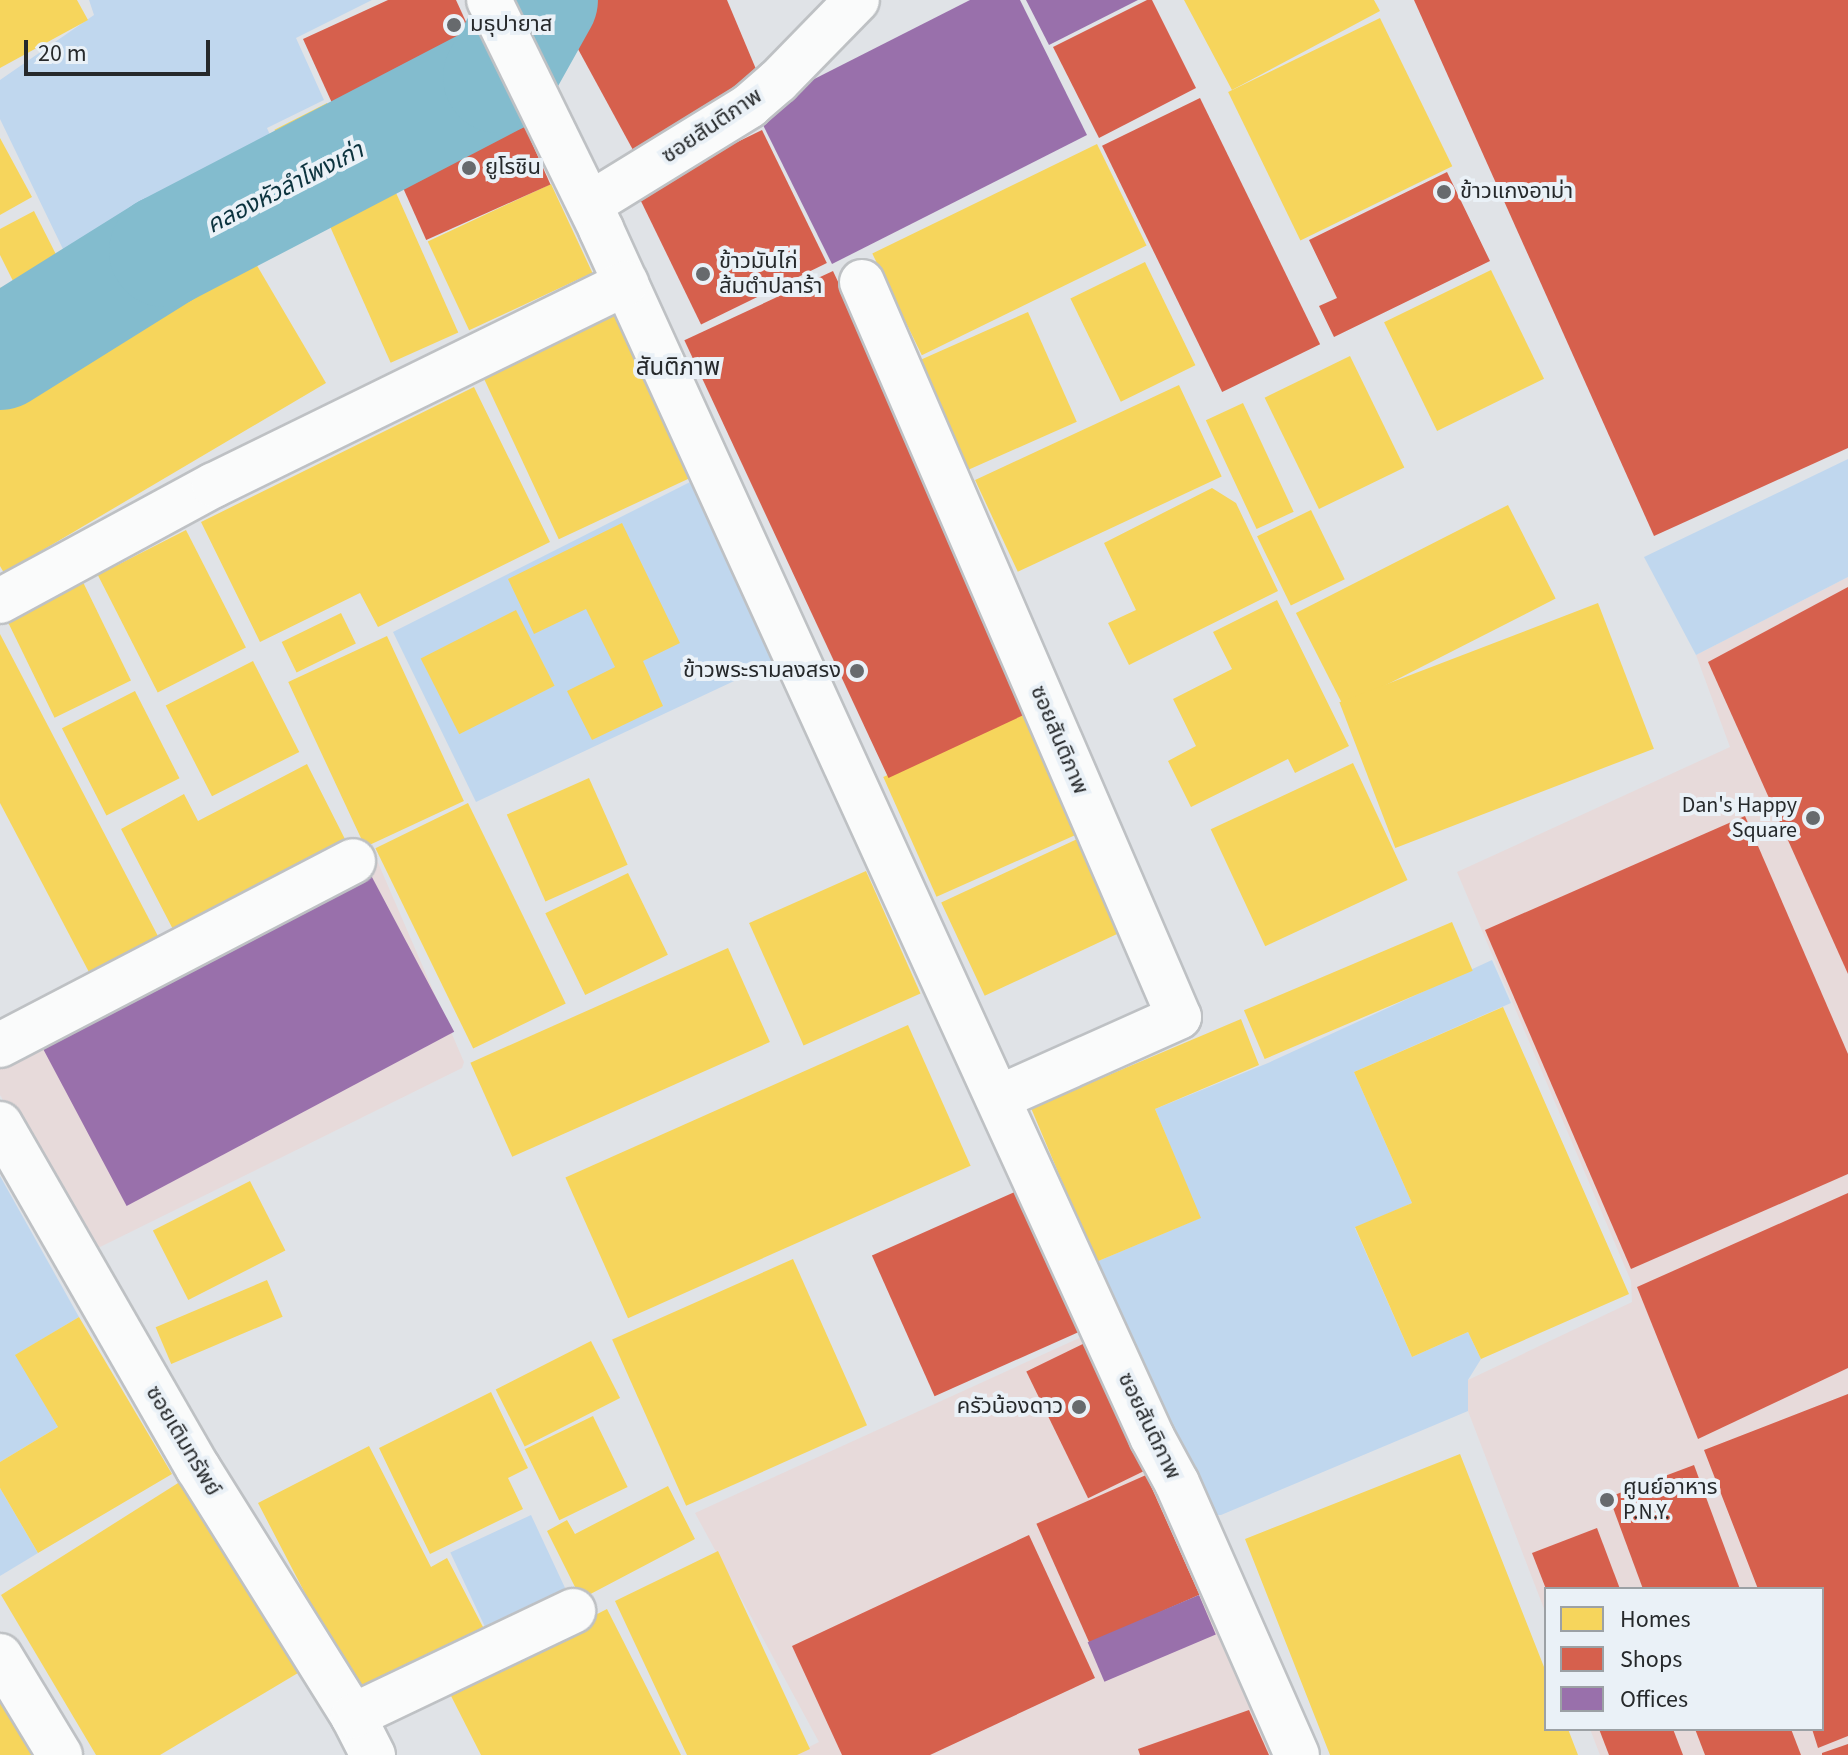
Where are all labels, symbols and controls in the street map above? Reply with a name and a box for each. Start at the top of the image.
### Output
place label: มธุปายาส [470,12,552,38]
marker: มธุปายาส [445,16,463,34]
scale bar [28,24,214,74]
text: 20 m [38,36,87,71]
street label: ซอยสันติภาพ [657,83,767,169]
water label: คลองหัวลำโพงเก่า [202,136,368,240]
place label: ยูโรชิน [485,155,541,181]
marker: ยูโรชิน [460,159,478,177]
place label: ข้าวแกงอาม่า [1460,179,1573,205]
marker: ข้าวแกงอาม่า [1435,183,1453,201]
place label: ข้าวมันไก่ ส้มตำปลาร้า [719,248,822,300]
marker: ข้าวมันไก่ ส้มตำปลาร้า [694,265,712,283]
district label: สันติภาพ [636,354,720,382]
place label: ข้าวพระรามลงสรง [683,658,841,684]
marker: ข้าวพระรามลงสรง [848,662,866,680]
street label: ซอยสันติภาพ [1024,682,1094,798]
place label: Dan's Happy Square [1682,792,1797,844]
marker: Dan's Happy Square [1804,809,1822,827]
street label: ซอยสันติภาพ [1112,1368,1186,1484]
street label: ซอยเติมทรัพย์ [140,1381,226,1501]
place label: ครัวน้องดาว [957,1394,1063,1420]
marker: ครัวน้องดาว [1070,1398,1088,1416]
place label: ศูนย์อาหาร P.N.Y. [1623,1474,1718,1526]
marker: ศูนย์อาหาร P.N.Y. [1598,1491,1616,1509]
legend [1544,1587,1824,1731]
text: Homes [1620,1602,1691,1637]
text: Shops [1620,1642,1682,1677]
text: Offices [1620,1682,1688,1717]

